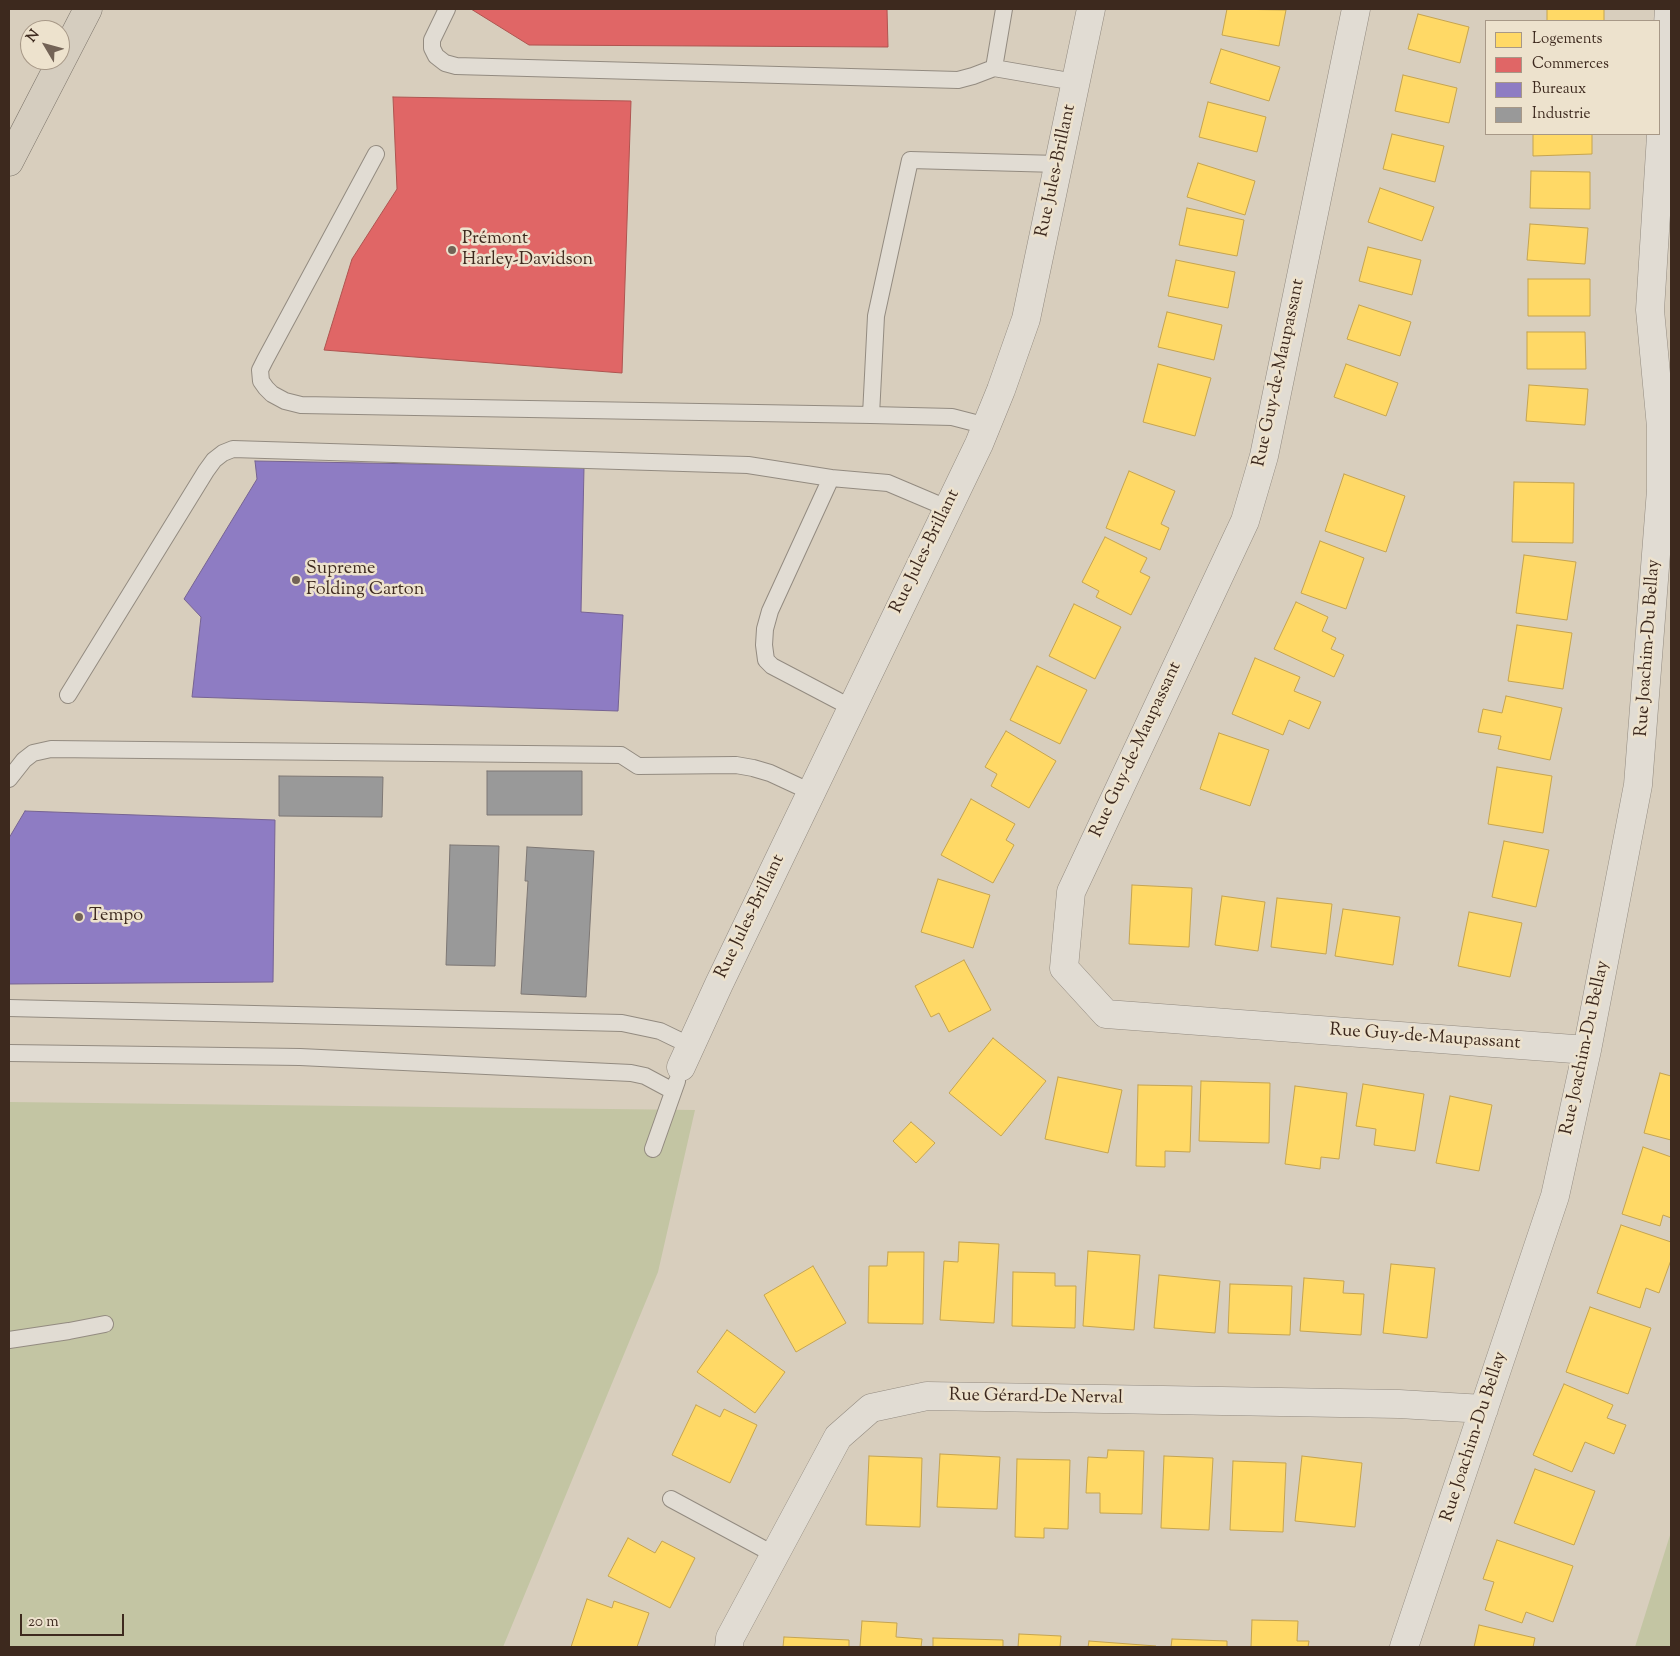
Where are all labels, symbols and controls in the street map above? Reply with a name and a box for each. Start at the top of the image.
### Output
north arrow [20,20,70,70]
legend [1485,20,1660,135]
text: N [22,26,45,47]
text: Logements [1532,29,1602,50]
text: Commerces [1532,54,1609,75]
text: Bureaux [1532,79,1586,100]
street label: Rue Jules-Brillant [1032,103,1082,239]
text: Industrie [1532,104,1590,125]
place label: Prémont Harley-Davidson [462,229,593,272]
marker: Prémont Harley-Davidson [446,244,458,256]
street label: Rue Guy-de-Maupassant [1250,277,1310,469]
street label: Rue Jules-Brillant [887,487,965,617]
place label: Supreme Folding Carton [306,559,424,602]
street label: Rue Joachim-Du Bellay [1632,559,1666,737]
marker: Supreme Folding Carton [290,574,302,586]
street label: Rue Guy-de-Maupassant [1087,659,1187,841]
street label: Rue Jules-Brillant [712,852,790,982]
place label: Tempo [89,906,143,928]
marker: Tempo [73,911,85,923]
street label: Rue Joachim-Du Bellay [1557,959,1615,1137]
street label: Rue Guy-de-Maupassant [1329,1021,1521,1055]
street label: Rue Joachim-Du Bellay [1437,1349,1513,1525]
street label: Rue Gérard-De Nerval [949,1386,1123,1410]
scale bar [22,1604,126,1636]
text: 20 m [28,1612,59,1633]

